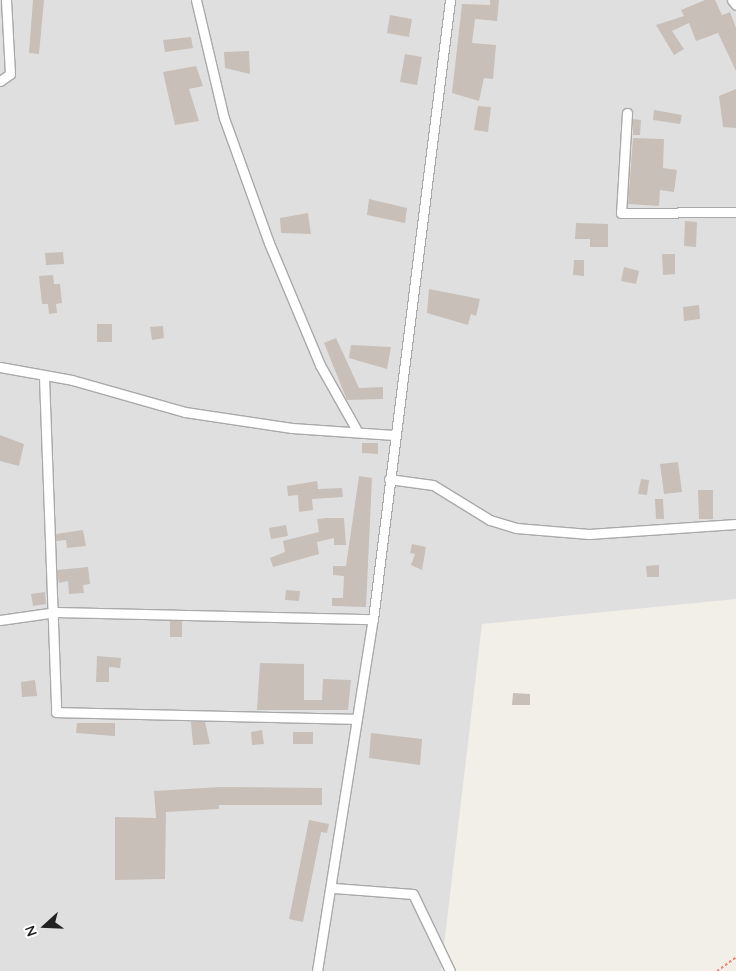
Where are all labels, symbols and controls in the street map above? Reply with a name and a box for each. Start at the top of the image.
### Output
north arrow [20,901,70,951]
text: N [21,923,41,939]

